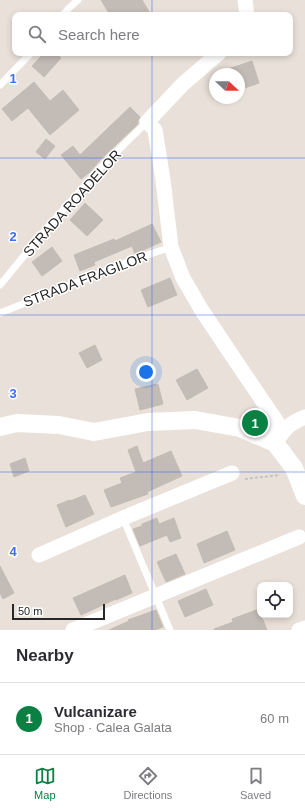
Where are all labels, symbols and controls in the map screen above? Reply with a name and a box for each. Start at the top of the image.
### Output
search box [12,12,293,56]
icon: search [26,23,48,45]
text: Search here [58,26,140,43]
north arrow [209,68,245,104]
text: 1 [9,71,17,86]
street label: STRADA ROADELOR [20,146,124,260]
text: 2 [9,229,17,244]
street label: STRADA FRAGILOR [21,248,149,310]
your location [136,362,156,382]
text: 3 [9,386,17,401]
pin: 1 [242,408,268,438]
text: 4 [9,544,17,559]
map controls [257,582,293,618]
button: locate [257,582,293,618]
scale bar [12,602,105,621]
text: 50 m [18,605,42,617]
text: Nearby [16,646,74,665]
text: Vulcanizare [54,703,137,720]
text: 1 [25,711,33,726]
text: 60 m [260,711,289,726]
text: Shop · Calea Galata [54,720,172,735]
tab: Map [34,765,56,801]
tab: Directions [123,765,172,801]
tab: Saved [240,765,271,801]

